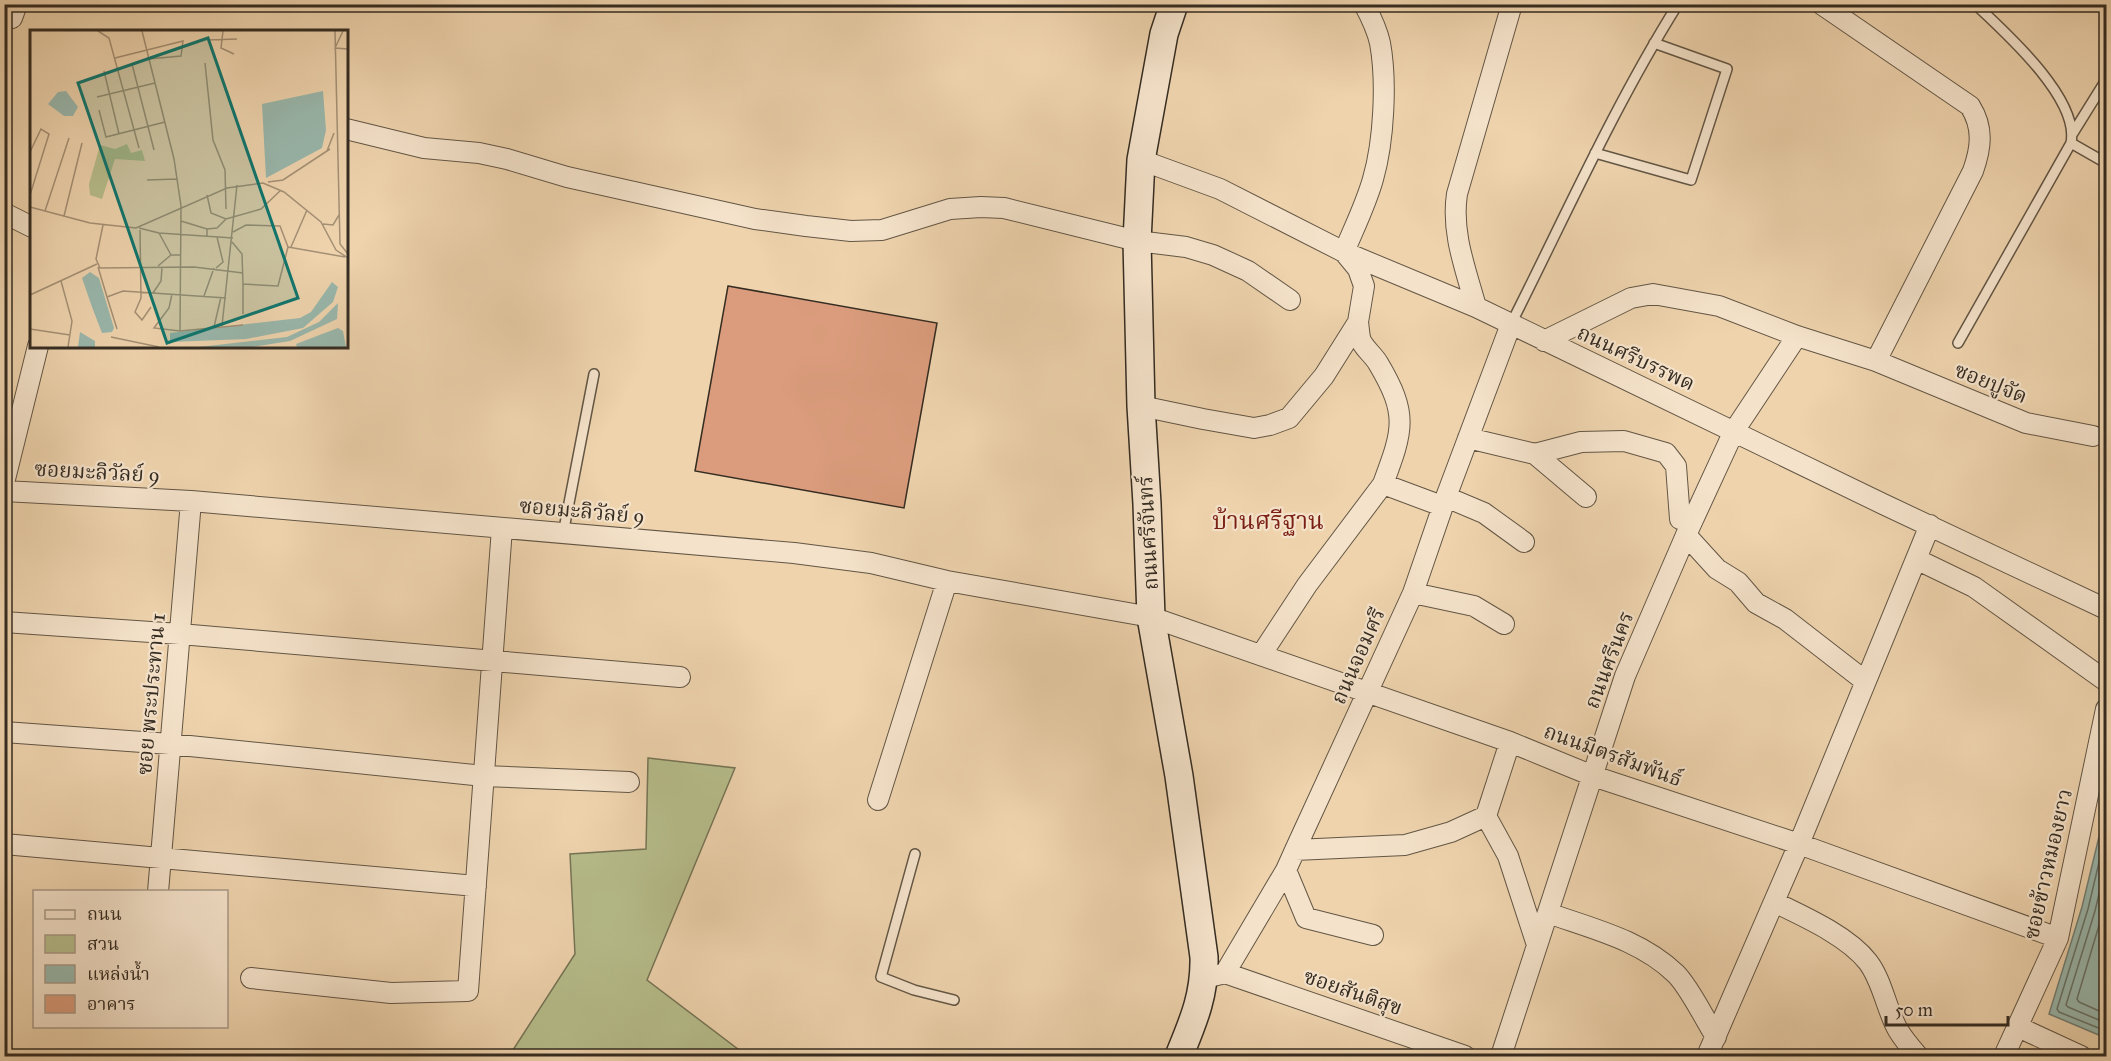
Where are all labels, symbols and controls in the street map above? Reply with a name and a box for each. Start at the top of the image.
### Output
inset map [30,30,348,348]
street label: ถนนศรีบรรพด [1573,319,1699,397]
street label: ซอยปูจัด [1951,357,2031,409]
street label: ซอยมะลิวัลย์ 9 [34,456,160,488]
street label: ถนนศรีจันทร์ [1132,474,1164,591]
street label: ซอยมะลิวัลย์ 9 [518,493,646,529]
district label: บ้านศรีฐาน [1212,506,1324,536]
street label: ถนนจอมศรี [1325,604,1391,708]
street label: ถนนศรีนคร [1579,608,1639,712]
street label: ซอย พระประทาน 1 [131,612,171,776]
street label: ถนนมิตรสัมพันธ์ [1540,718,1686,792]
street label: ซอยข้าวหมองยาว [2018,786,2078,942]
legend [33,890,228,1028]
text: ถนน [87,903,122,925]
text: สวน [87,933,119,955]
text: แหล่งน้ำ [87,960,150,985]
street label: ซอยสันติสุข [1300,963,1406,1022]
scale bar [1886,989,2008,1027]
text: อาคาร [87,993,136,1015]
text: 50 m [1895,999,1933,1021]

